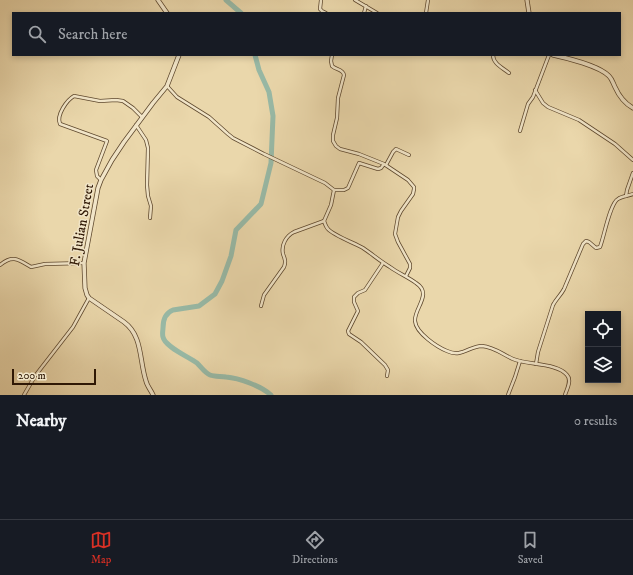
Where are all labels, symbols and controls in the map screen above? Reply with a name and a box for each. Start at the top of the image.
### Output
search box [12,12,621,56]
icon: search [26,23,48,45]
text: Search here [58,25,127,44]
street label: F. Julian Street [66,182,98,268]
map controls [585,311,621,383]
button: locate [585,311,621,347]
button: layers [585,347,621,383]
scale bar [12,367,96,386]
text: 200 m [18,369,46,383]
text: Nearby [16,410,66,432]
text: 0 results [574,413,617,429]
tab: Map [90,529,112,567]
tab: Directions [292,529,338,567]
tab: Saved [518,529,543,567]

